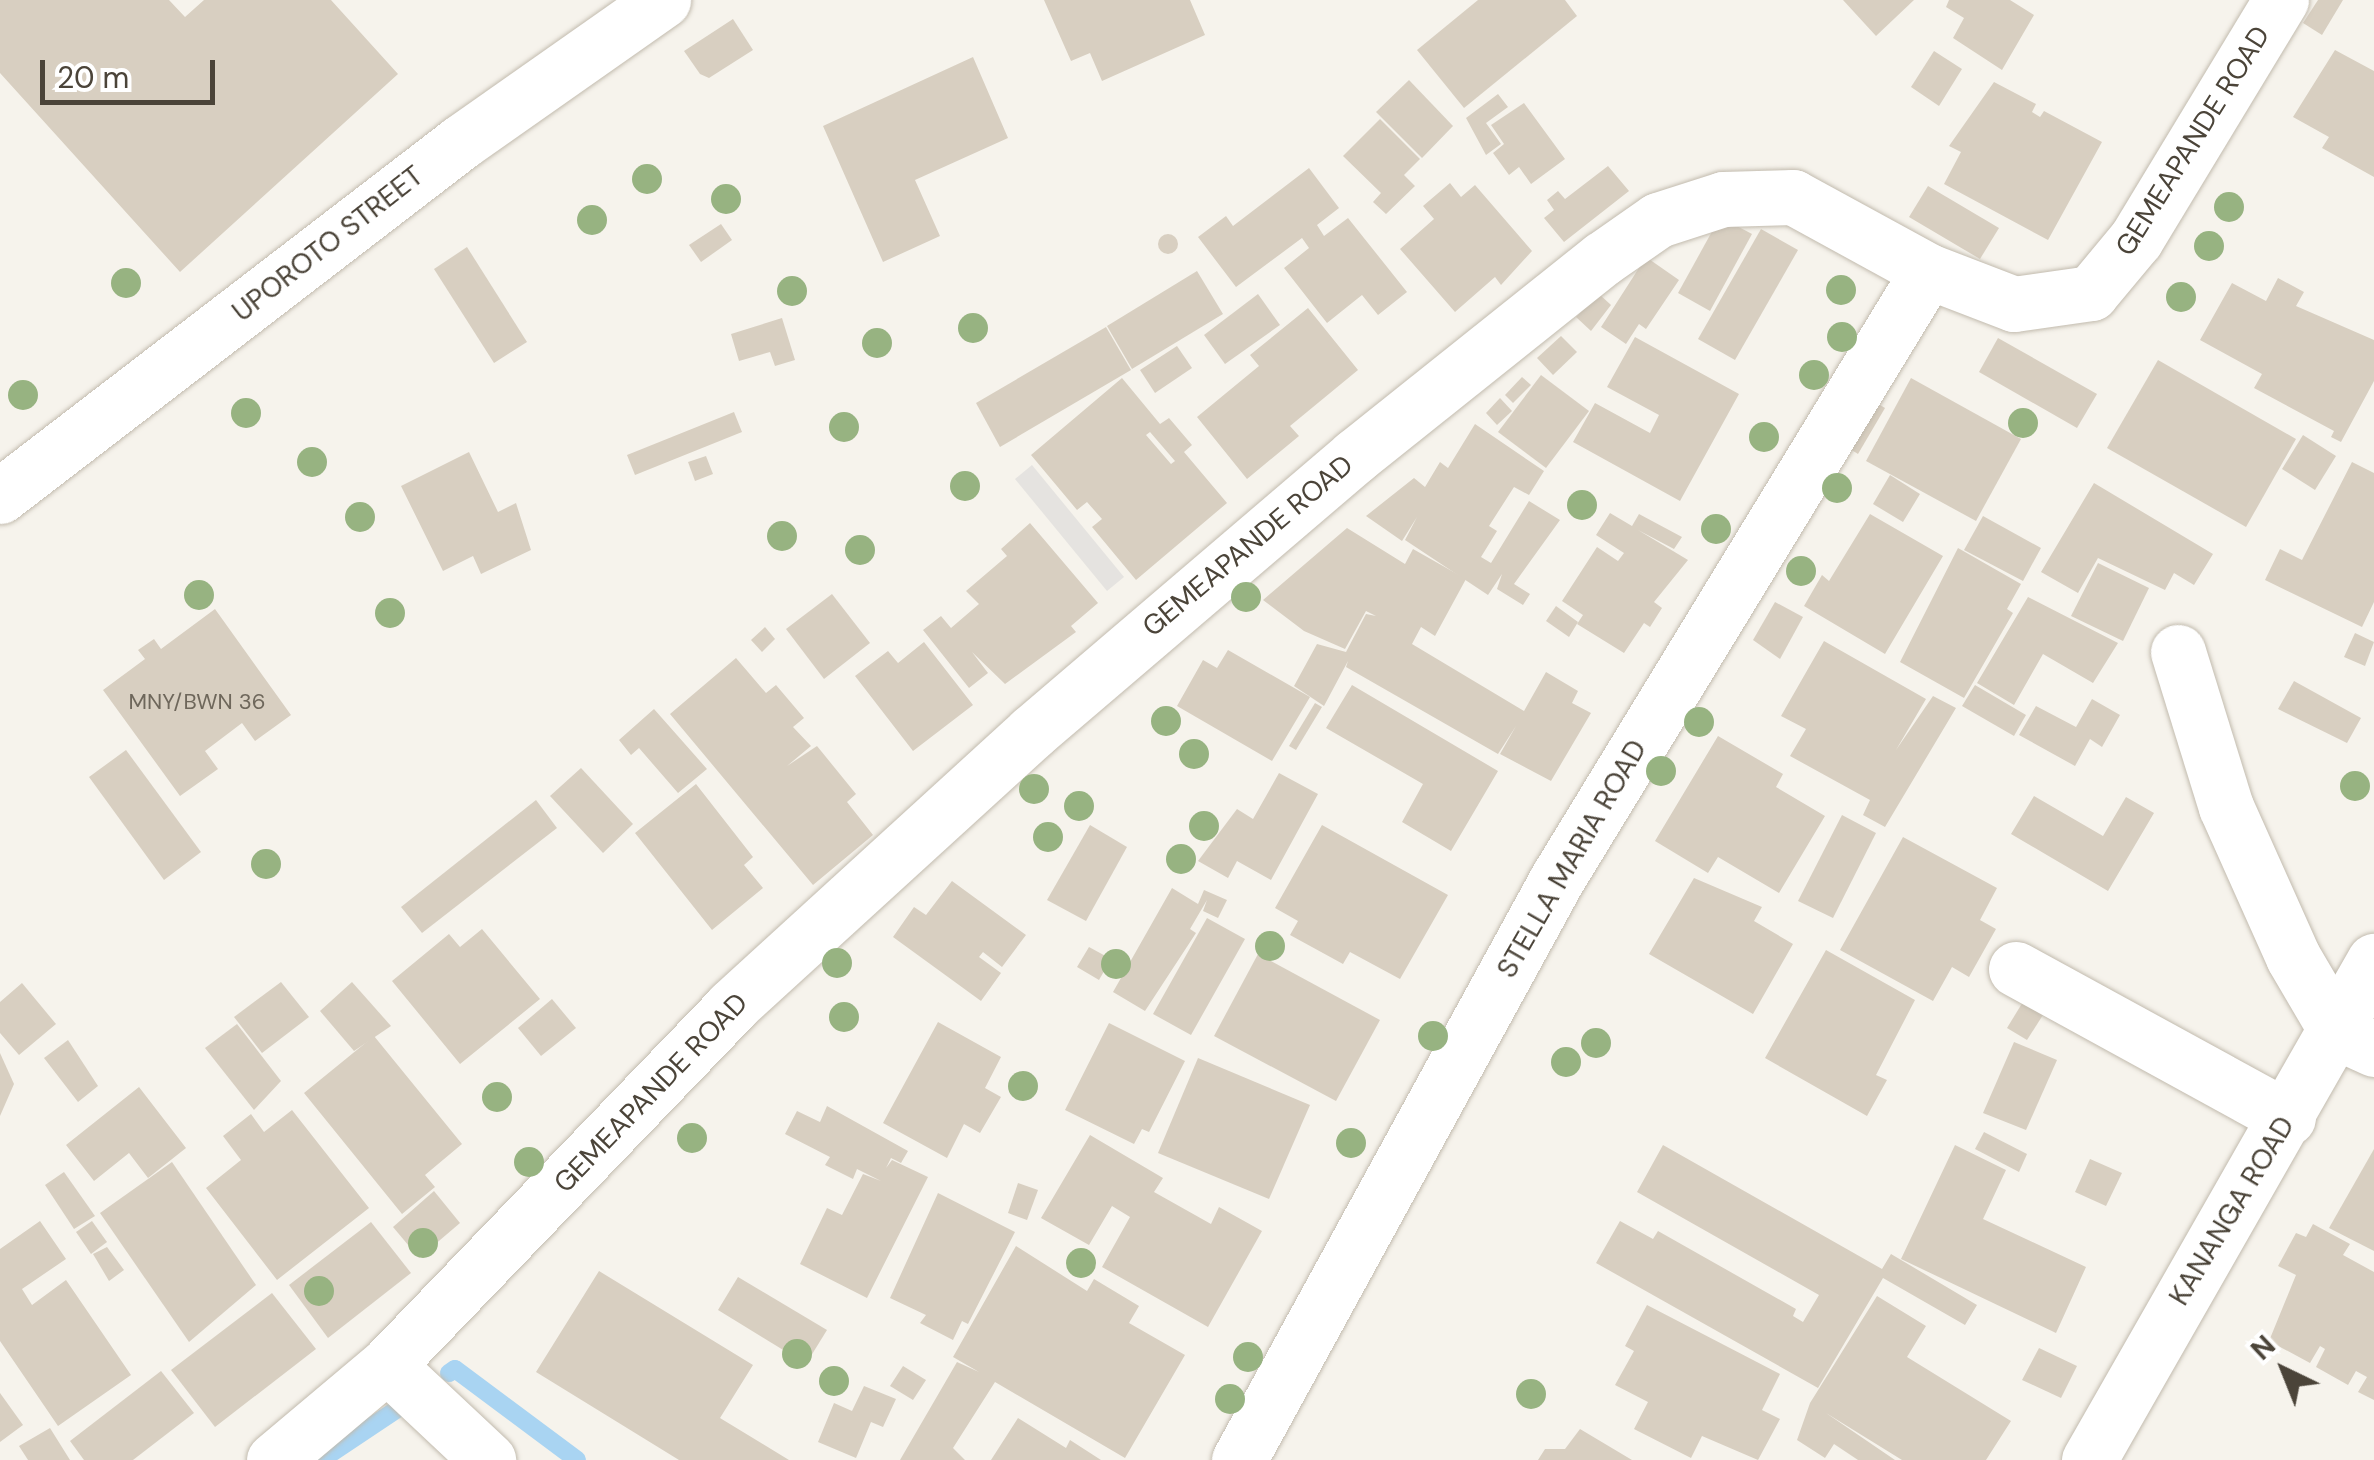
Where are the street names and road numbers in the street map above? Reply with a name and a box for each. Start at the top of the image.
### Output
street label: GEMEAPANDE ROAD [2109,20,2277,262]
street label: UPOROTO STREET [226,159,430,329]
street label: GEMEAPANDE ROAD [1136,448,1360,644]
street label: STELLA MARIA ROAD [1490,734,1654,984]
street label: GEMEAPANDE ROAD [547,986,755,1200]
street label: KANANGA ROAD [2162,1111,2302,1311]

